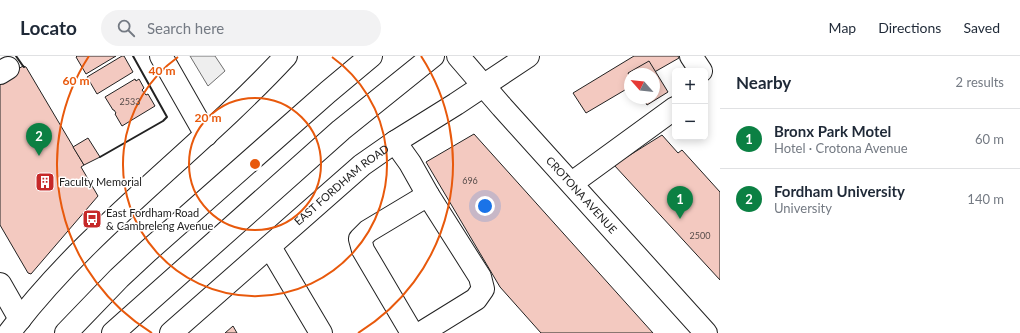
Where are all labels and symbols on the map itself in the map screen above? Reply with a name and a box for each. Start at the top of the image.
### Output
text: 40 m [149,63,175,78]
north arrow [624,68,660,104]
text: 60 m [63,73,89,88]
house number: 2533 [120,96,140,107]
text: 20 m [195,110,221,125]
pin: 2 [26,123,52,156]
street label: EAST FORDHAM ROAD [291,141,391,228]
street label: CROTONA AVENUE [544,154,620,236]
centre of rings [248,157,262,171]
building icon: Faculty Memorial [34,171,56,193]
place label: Faculty Memorial [59,175,142,188]
house number: 696 [462,175,478,186]
pin: 1 [667,186,693,219]
your location [475,196,495,216]
place label: East Fordham Road & Cambreleng Avenue [106,206,214,232]
bus stop icon: East Fordham Road & Cambreleng Avenue [81,208,103,230]
house number: 2500 [690,230,710,241]

